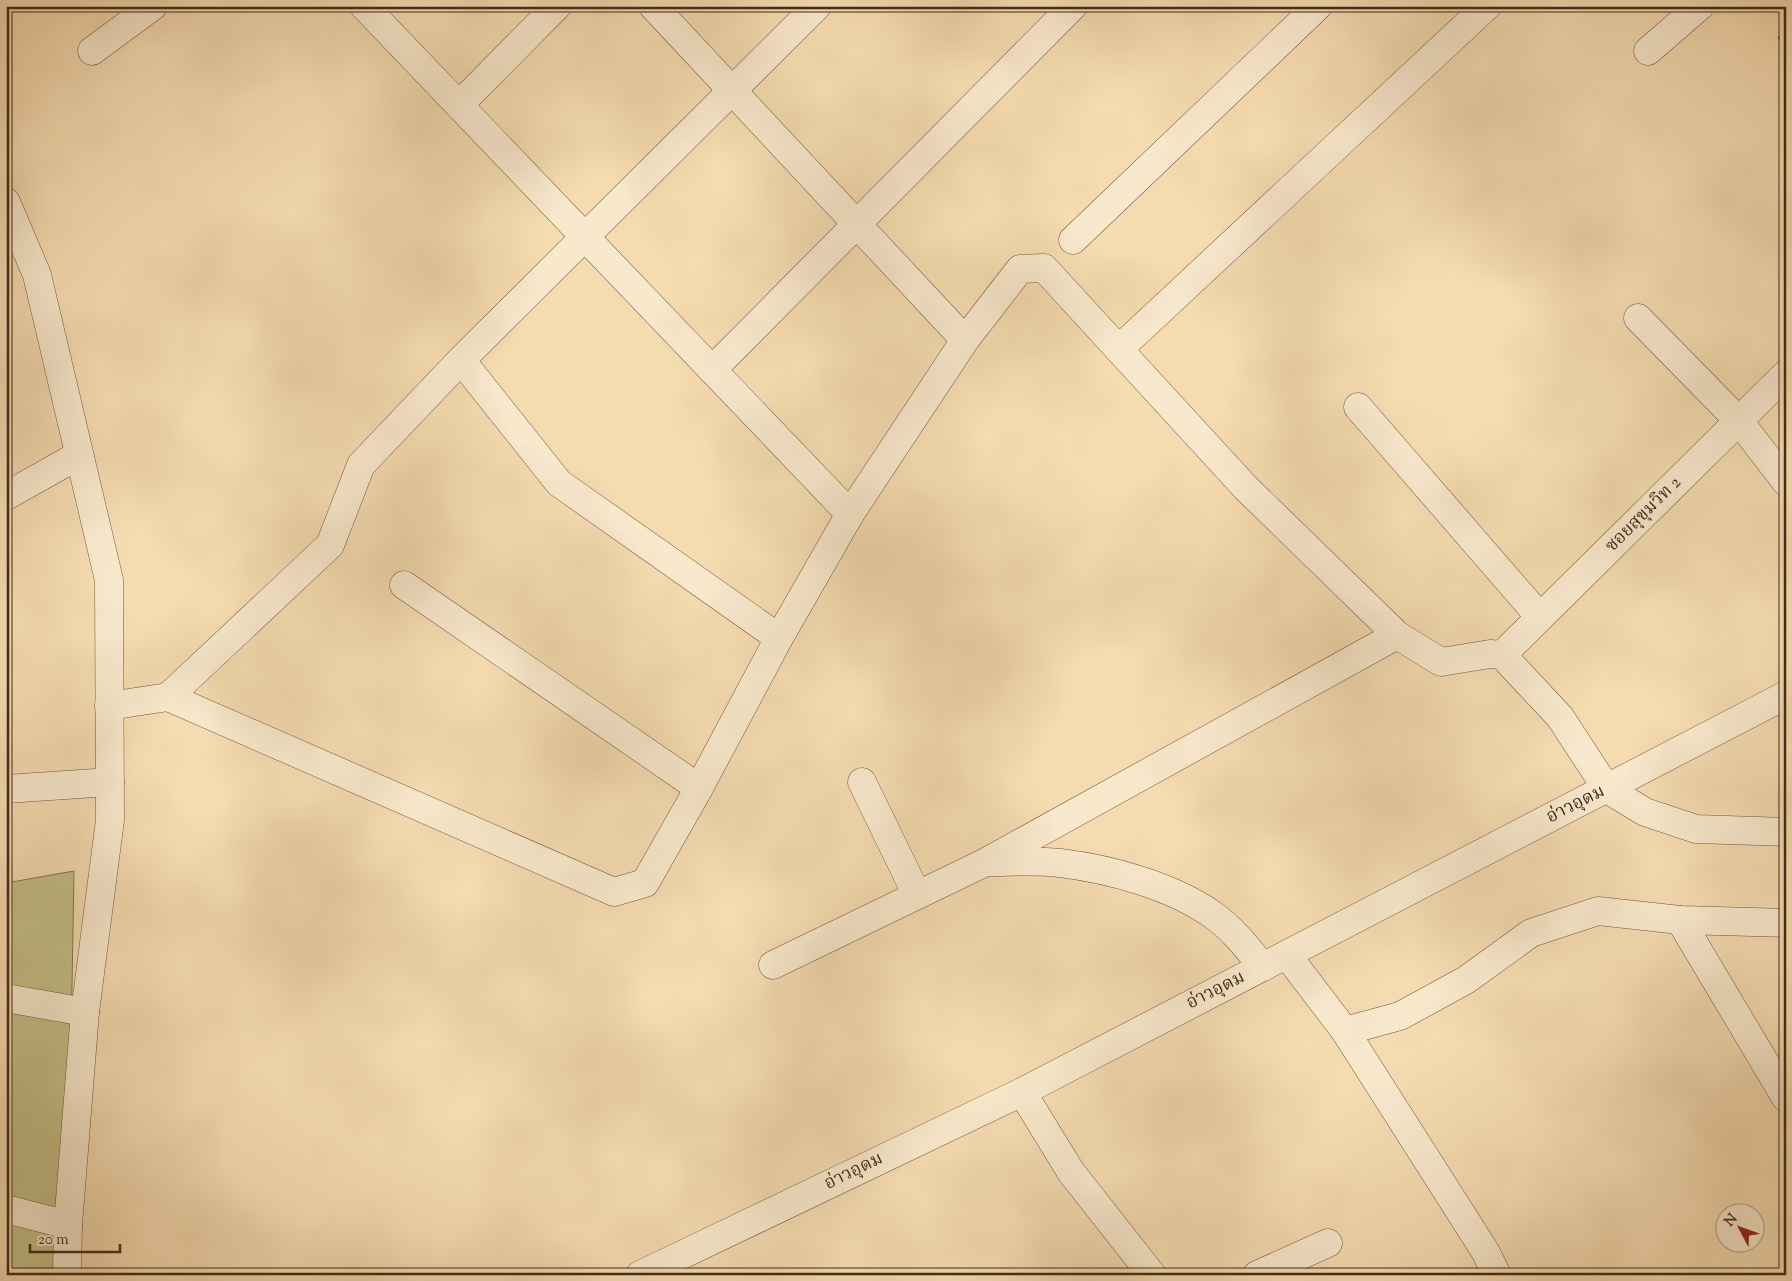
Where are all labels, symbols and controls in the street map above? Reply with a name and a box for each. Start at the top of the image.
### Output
street label: ซอยสุขุมวิท 2 [1600,471,1688,559]
street label: อ่าวอุดม [1542,779,1610,831]
street label: อ่าวอุดม [1182,965,1250,1017]
street label: อ่าวอุดม [820,1147,888,1197]
north arrow [1714,1204,1764,1254]
text: N [1720,1210,1743,1232]
scale bar [30,1221,120,1253]
text: 20 m [38,1230,69,1251]

